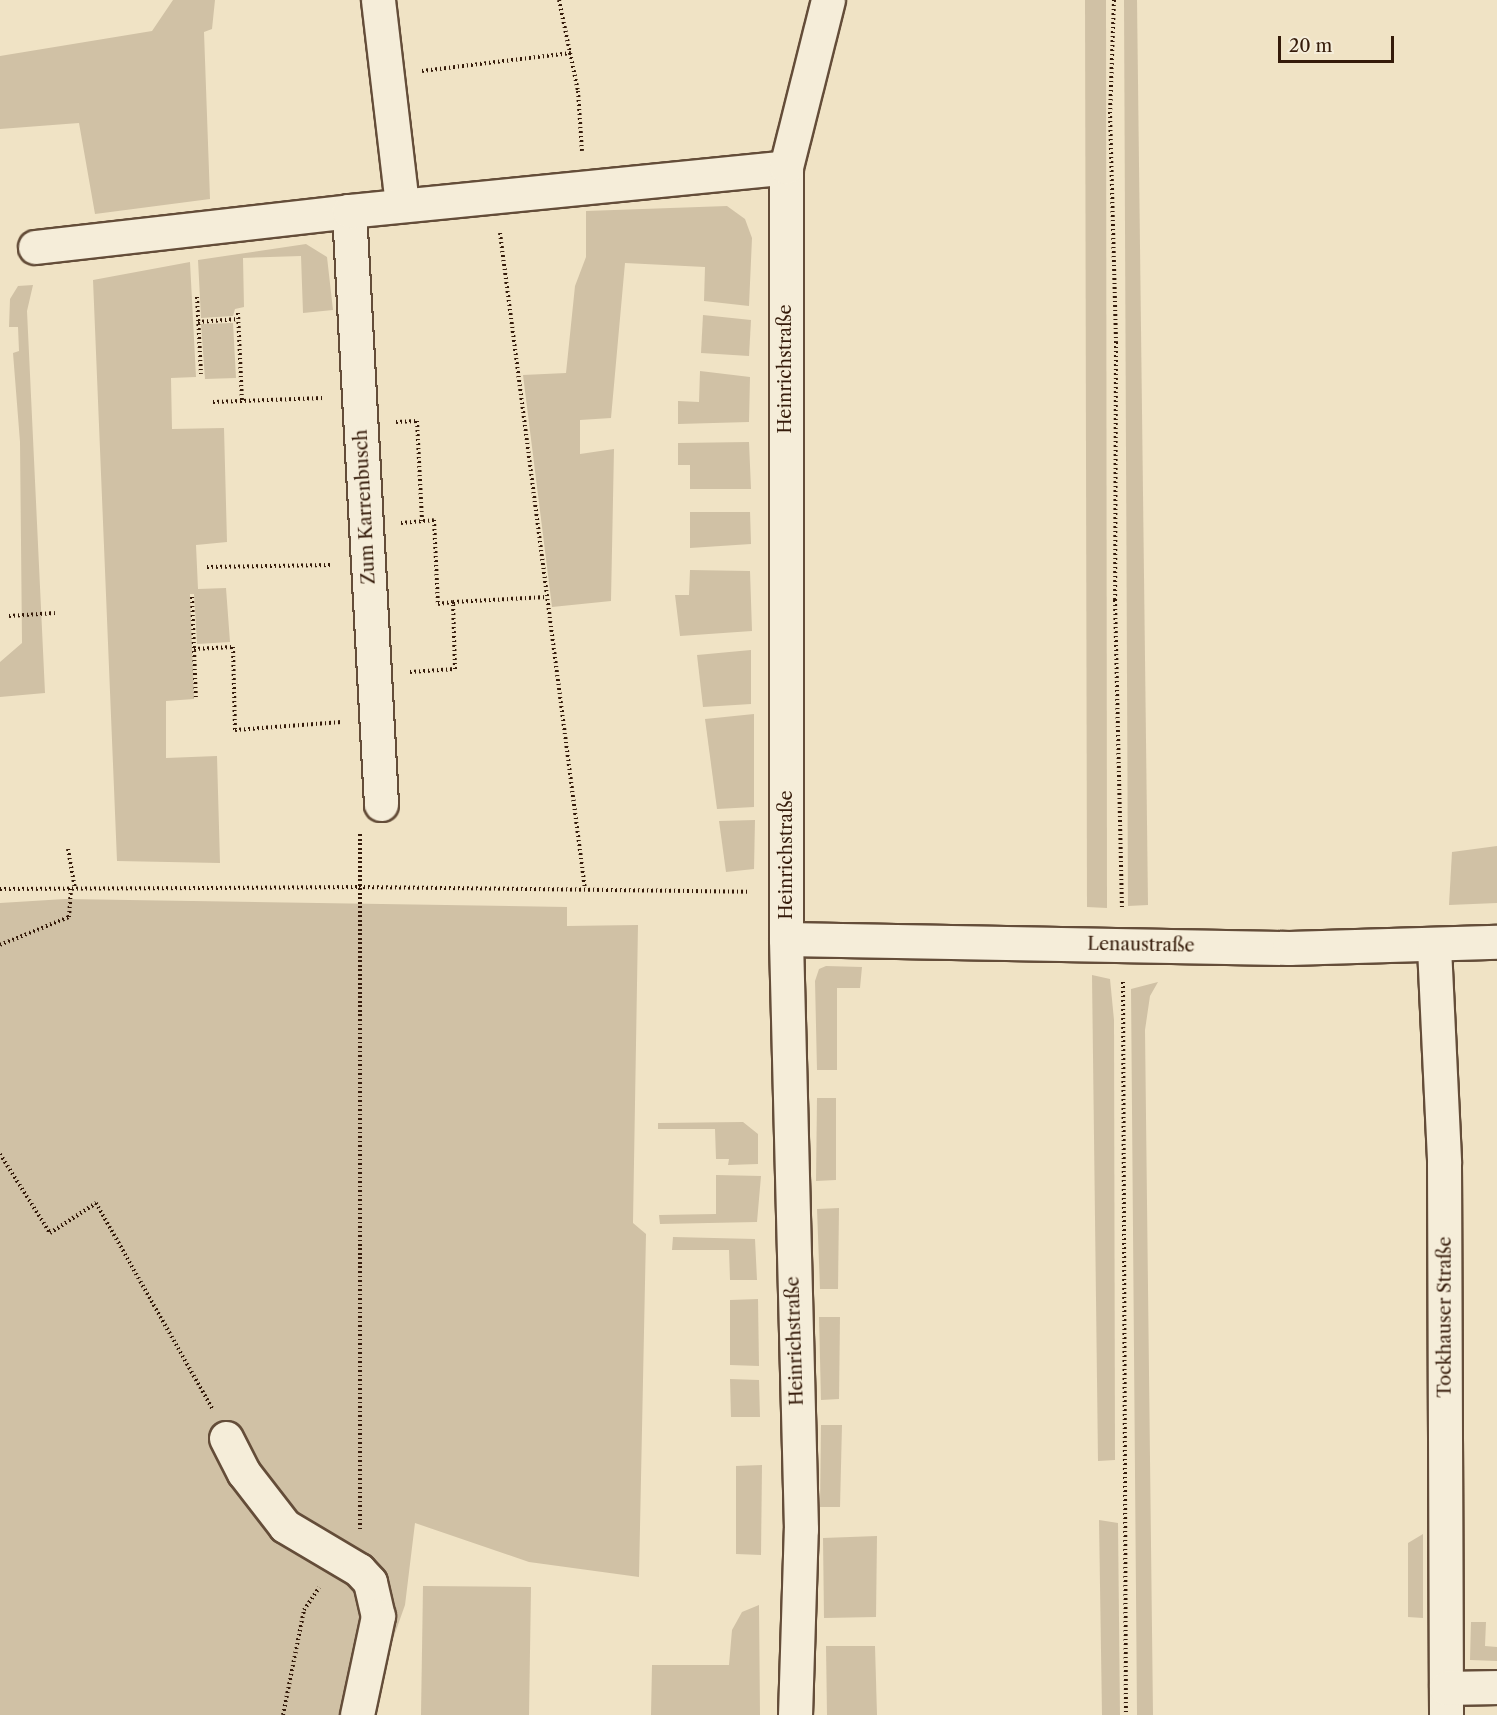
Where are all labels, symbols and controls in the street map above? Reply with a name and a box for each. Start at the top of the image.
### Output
scale bar [1281,24,1396,62]
text: 20 m [1289,35,1332,57]
street label: Heinrichstraße [774,304,796,434]
street label: Zum Karrenbusch [350,429,380,585]
street label: Heinrichstraße [775,790,797,920]
street label: Lenaustraße [1087,933,1195,957]
street label: Tockhauser Straße [1434,1236,1456,1398]
street label: Heinrichstraße [782,1276,808,1406]

